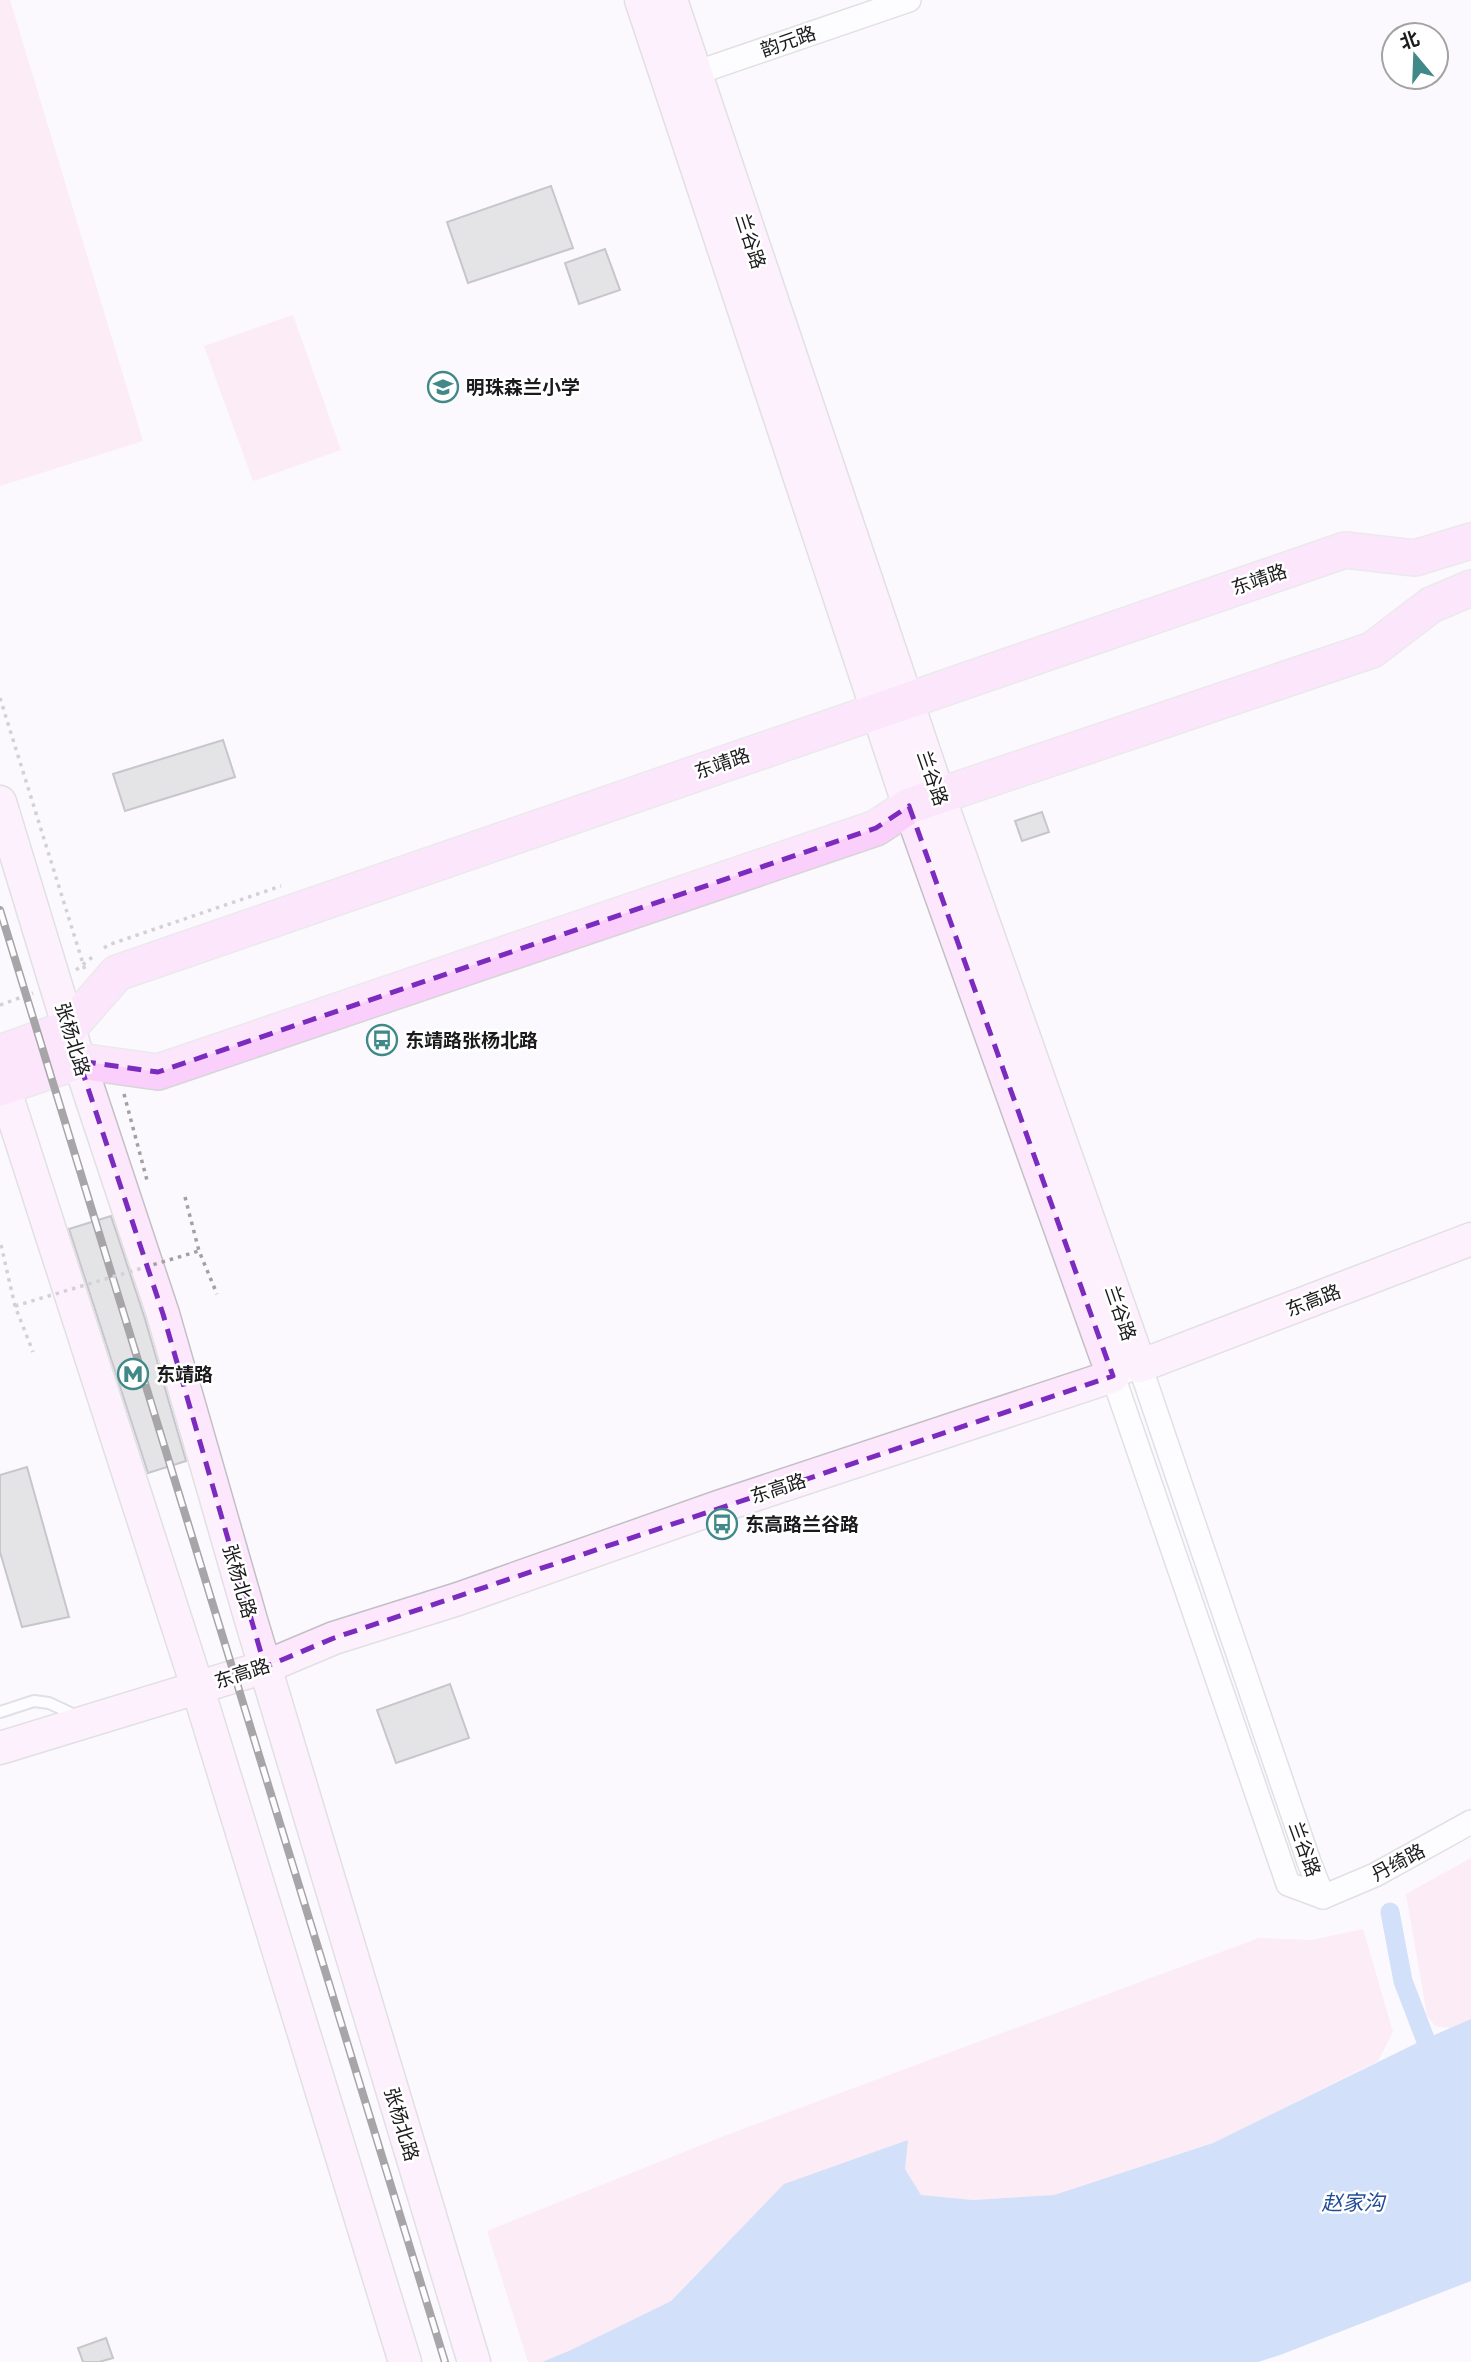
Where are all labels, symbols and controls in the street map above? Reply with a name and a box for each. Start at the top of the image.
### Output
street label: 韵元路 [757,19,819,63]
north arrow [1380,21,1450,91]
text: 北 [1396,25,1423,55]
street label: 兰谷路 [730,210,772,272]
school or university icon: 明珠森兰小学 [426,370,460,404]
place label: 明珠森兰小学 [466,374,580,400]
street label: 东靖路 [1228,557,1290,601]
street label: 东靖路 [691,741,753,785]
street label: 兰谷路 [911,747,955,809]
street label: 张杨北路 [49,999,97,1079]
bus stop icon: 东靖路张杨北路 [365,1023,399,1057]
place label: 东靖路张杨北路 [405,1027,538,1053]
street label: 东高路 [1282,1278,1344,1322]
street label: 兰谷路 [1099,1282,1143,1344]
metro station icon: 东靖路 [116,1357,150,1391]
place label: 东靖路 [156,1361,213,1387]
street label: 东高路 [747,1467,809,1509]
bus stop icon: 东高路兰谷路 [705,1507,739,1541]
place label: 东高路兰谷路 [745,1511,859,1537]
street label: 张杨北路 [217,1541,263,1621]
street label: 东高路 [211,1652,273,1694]
street label: 兰谷路 [1283,1818,1327,1880]
street label: 丹绮路 [1367,1837,1429,1887]
street label: 张杨北路 [378,2084,426,2164]
water label: 赵家沟 [1322,2188,1386,2216]

